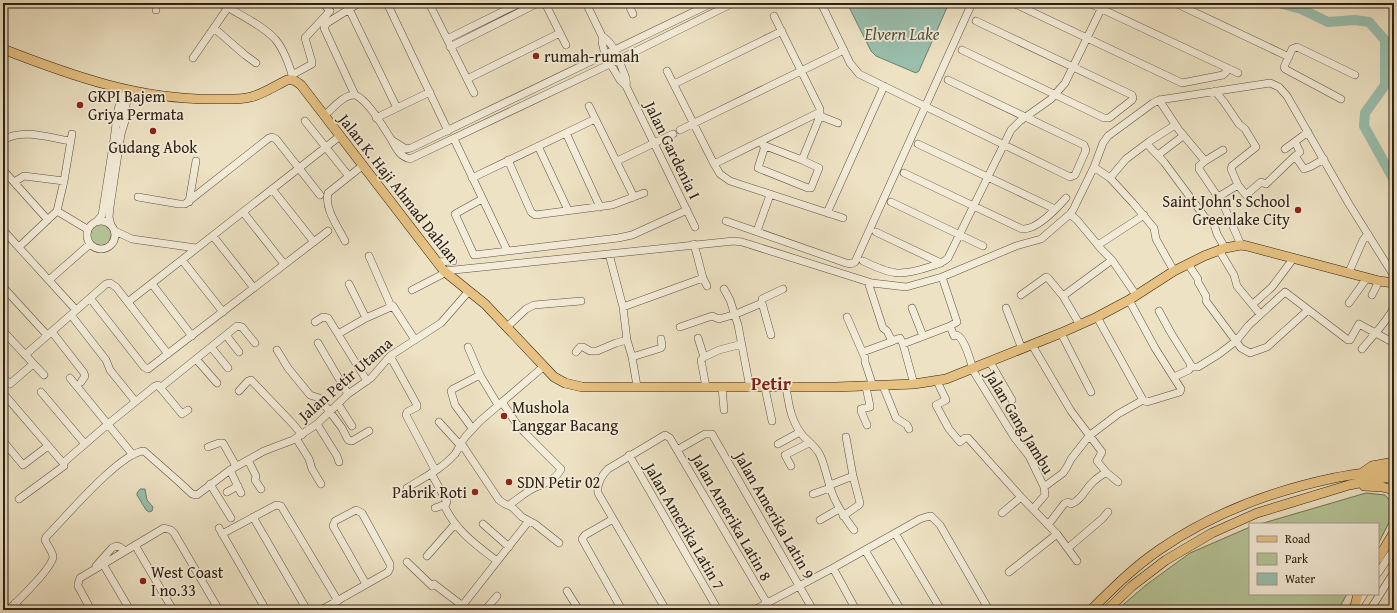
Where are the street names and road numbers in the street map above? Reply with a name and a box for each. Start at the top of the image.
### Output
street label: Jalan Gardenia I [638,95,707,203]
street label: Jalan K. Haji Ahmad Dahlan [332,107,465,268]
street label: Jalan Petir Utama [291,331,398,428]
street label: Jalan Gang Jambu [978,364,1061,479]
street label: Jalan Amerika Latin 9 [728,445,821,583]
street label: Jalan Amerika Latin 8 [685,447,778,585]
street label: Jalan Amerika Latin 7 [638,456,731,594]

